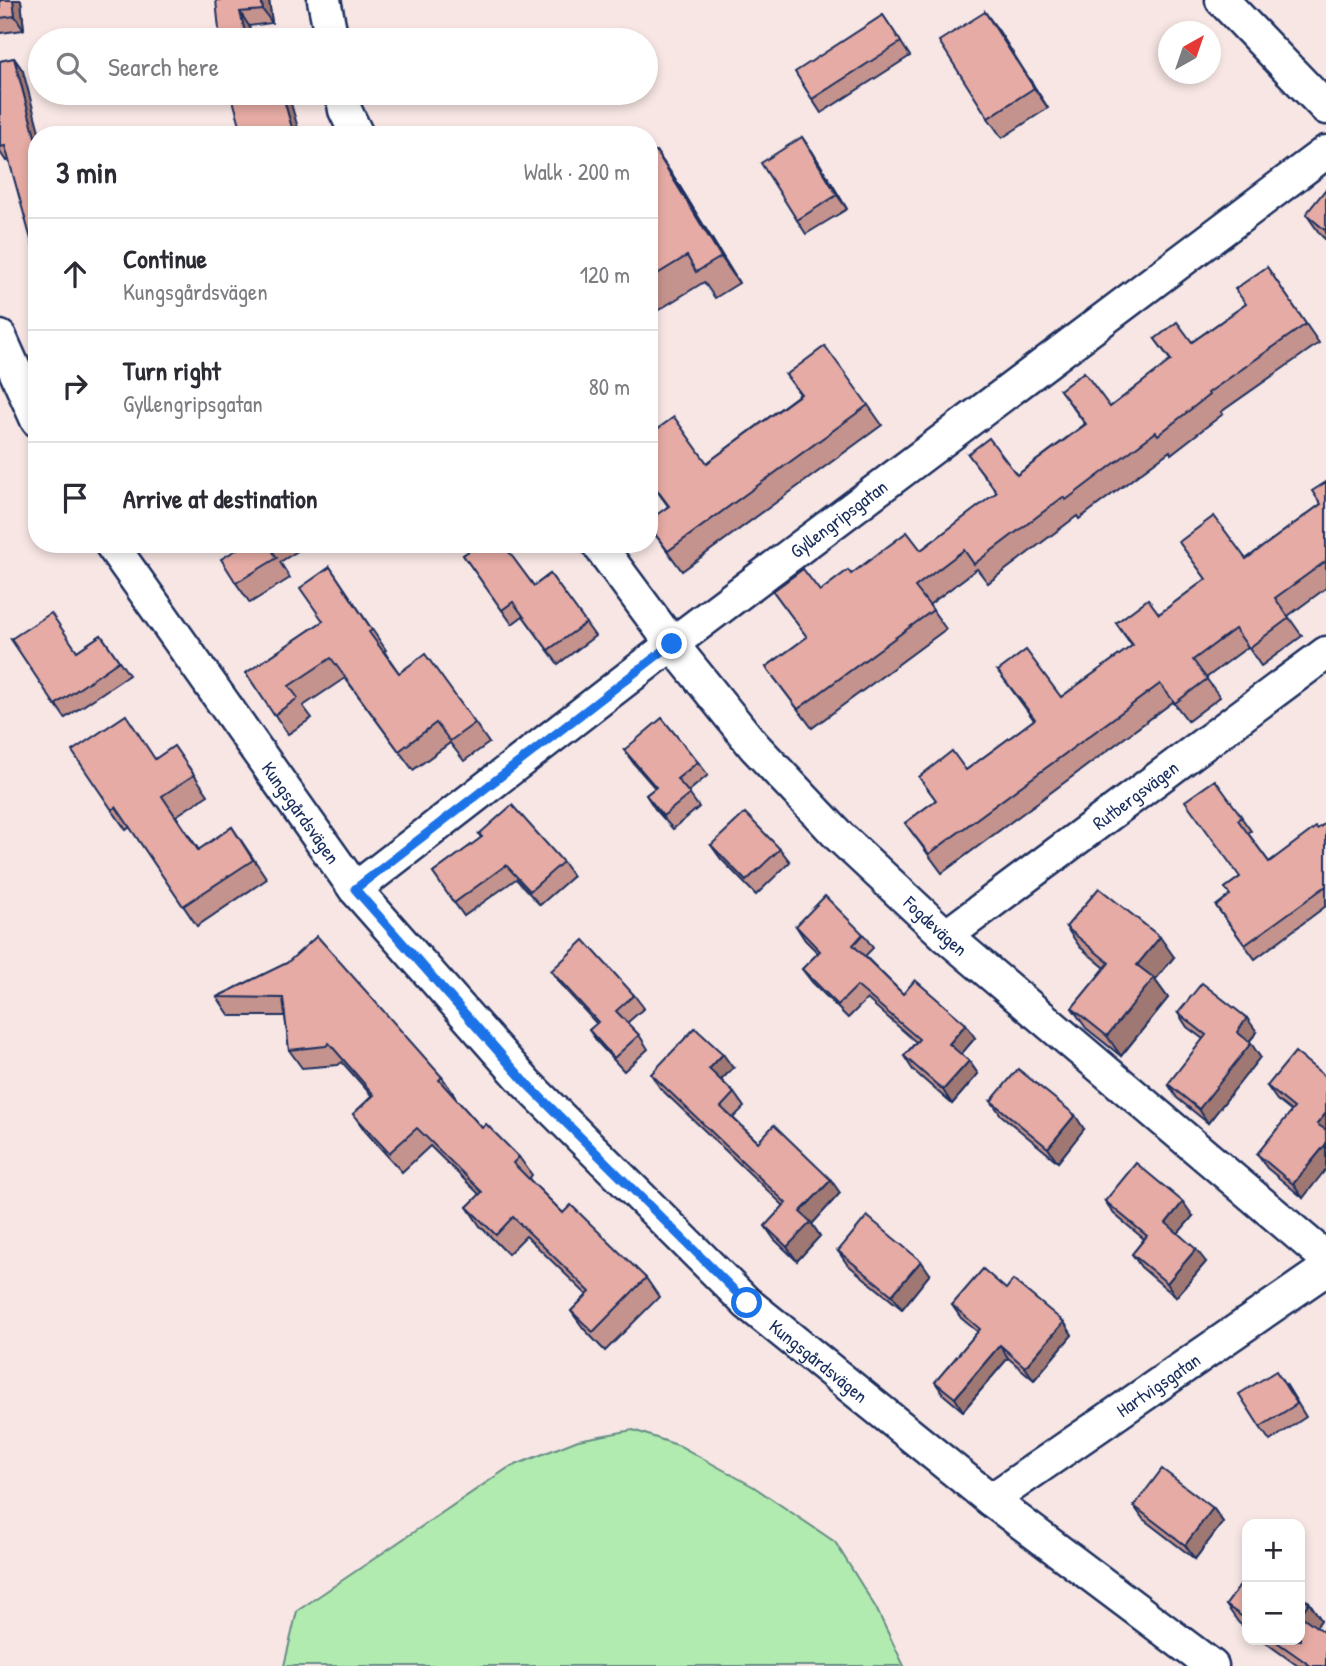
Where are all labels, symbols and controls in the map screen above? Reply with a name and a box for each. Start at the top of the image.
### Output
north arrow [1158,21,1221,84]
search box [28,28,658,105]
icon: search [52,48,90,86]
text: Search here [108,49,219,84]
text: 3 min [56,152,117,192]
text: Walk · 200 m [524,156,630,187]
text: Continue [123,241,207,276]
icon: ahead [56,255,94,293]
text: 120 m [580,259,630,290]
text: Kungsgårdsvägen [123,276,268,307]
text: Turn right [123,353,221,388]
icon: right [56,367,94,405]
text: 80 m [589,371,630,402]
text: Gyllengripsgatan [123,388,263,419]
street label: Gyllengripsgatan [785,474,892,564]
icon: arrive [56,479,94,517]
text: Arrive at destination [123,481,318,516]
route end [656,628,687,659]
street label: Rutbergsvägen [1087,754,1184,836]
street label: Kungsgårdsvägen [256,756,346,869]
street label: Fogdevägen [897,889,973,962]
route start [731,1287,762,1318]
street label: Kungsgårdsvägen [764,1313,873,1408]
street label: Hartvigsgatan [1111,1347,1205,1423]
map controls [1242,1519,1305,1645]
button: + [1242,1519,1305,1582]
button: − [1242,1582,1305,1645]

